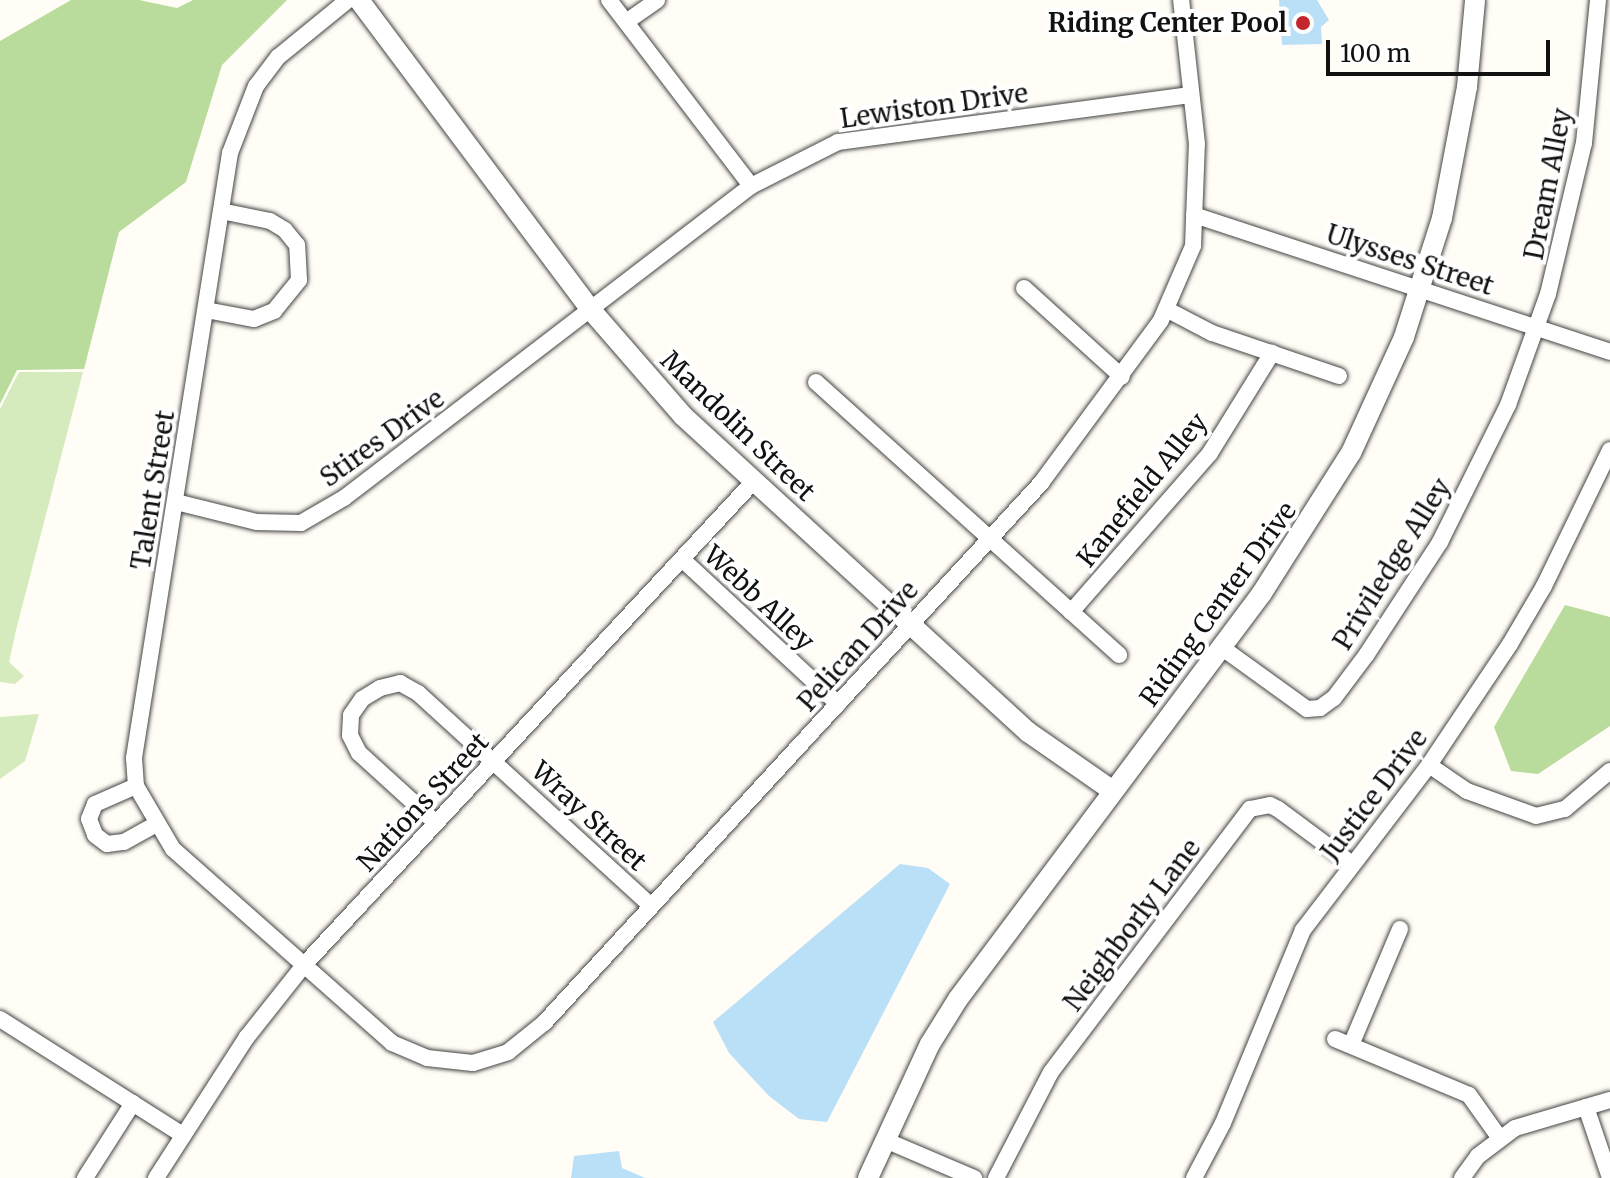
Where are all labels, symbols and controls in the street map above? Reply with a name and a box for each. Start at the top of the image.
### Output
place label: Riding Center Pool [1048,7,1287,39]
marker: Riding Center Pool [1294,14,1312,32]
scale bar [1330,24,1554,74]
text: 100 m [1340,38,1410,69]
street label: Lewiston Drive [838,77,1030,135]
street label: Dream Alley [1518,106,1578,262]
street label: Ulysses Street [1322,218,1498,302]
street label: Mandolin Street [655,345,821,507]
street label: Stires Drive [314,383,450,493]
street label: Kanefield Alley [1070,407,1214,573]
street label: Talent Street [125,408,181,572]
street label: Priviledge Alley [1327,473,1457,655]
street label: Riding Center Drive [1133,496,1303,712]
street label: Webb Alley [697,539,821,657]
street label: Pelican Drive [792,575,924,717]
street label: Justice Drive [1314,723,1434,867]
street label: Nations Street [351,726,495,878]
street label: Wray Street [525,755,653,877]
street label: Neighborly Lane [1057,833,1207,1017]

